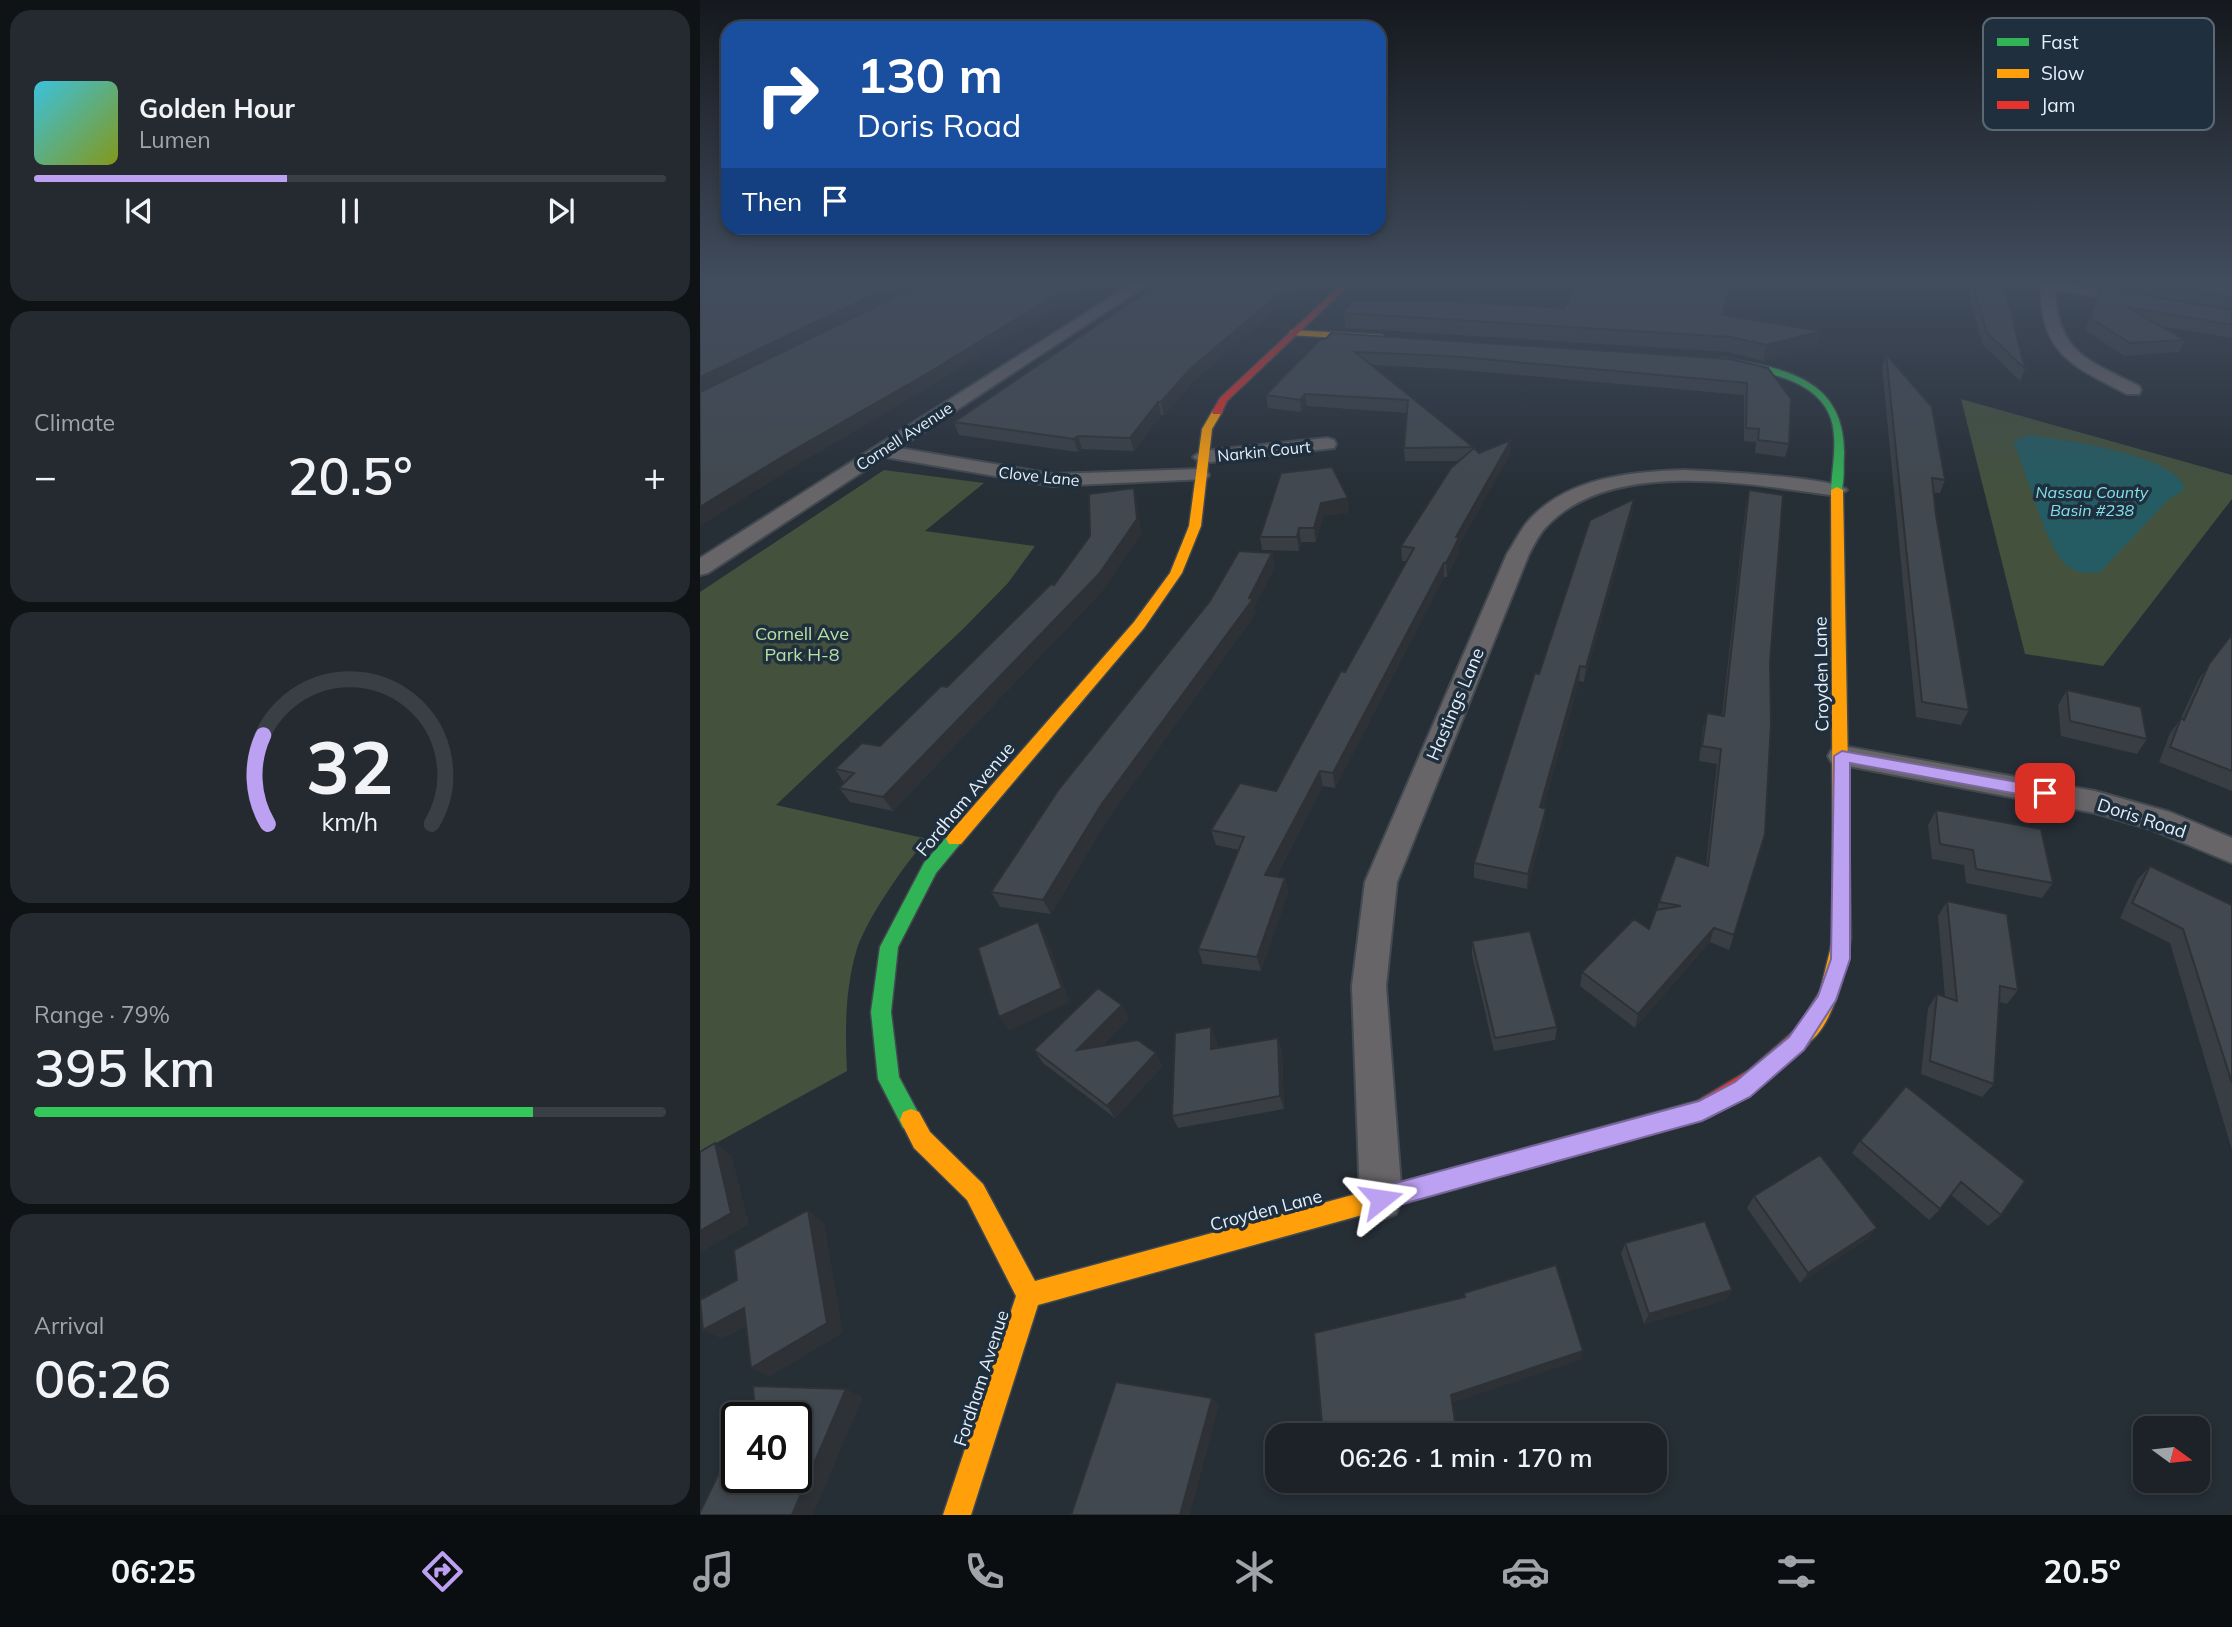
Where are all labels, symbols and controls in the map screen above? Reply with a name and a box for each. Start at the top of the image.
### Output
legend [1983,18,2214,130]
text: Fast [2041,30,2079,54]
text: 130 m [857,44,1003,105]
icon: right [742,49,833,140]
text: Slow [2041,61,2085,85]
text: Golden Hour [139,92,295,125]
text: Jam [2041,93,2075,117]
text: Doris Road [857,105,1021,145]
text: Lumen [139,125,211,154]
icon: arrive [816,182,854,220]
text: Then [742,185,802,218]
icon: previous [120,192,158,230]
icon: pause [331,192,369,230]
icon: next [542,192,580,230]
street label: Cornell Avenue [852,397,956,475]
text: Climate [34,408,115,437]
street label: Narkin Court [1216,436,1312,466]
text: 20.5° [287,443,413,508]
text: − [34,452,57,500]
text: + [643,452,666,500]
street label: Clove Lane [997,462,1081,490]
water label: Nassau County Basin #238 [2036,482,2149,520]
street label: Croyden Lane [1808,616,1834,732]
park label: Cornell Ave Park H-8 [755,622,849,666]
street label: Hastings Lane [1421,644,1489,764]
text: 32 [306,721,394,812]
street label: Fordham Avenue [911,737,1019,861]
pin [2015,763,2075,823]
icon: arrive [2026,774,2064,812]
street label: Doris Road [2095,793,2189,843]
text: km/h [322,805,378,836]
text: Range · 79% [34,1000,170,1029]
text: 395 km [34,1035,215,1100]
position arrow [1344,1162,1418,1236]
street label: Croyden Lane [1207,1184,1325,1236]
street label: Fordham Avenue [948,1307,1014,1449]
text: Arrival [34,1311,104,1340]
text: 06:26 [34,1346,171,1411]
speed limit sign: 40 [721,1402,812,1493]
north arrow [2133,1416,2210,1493]
map controls [2133,1416,2210,1493]
text: 06:26 · 1 min · 170 m [1339,1441,1593,1474]
icon: directions [418,1547,467,1596]
icon: music [689,1547,738,1596]
icon: phone [960,1547,1009,1596]
icon: climate [1230,1547,1279,1596]
icon: car [1501,1547,1550,1596]
icon: filters [1772,1547,1821,1596]
text: 06:25 [111,1551,196,1591]
text: 20.5° [2043,1551,2121,1591]

